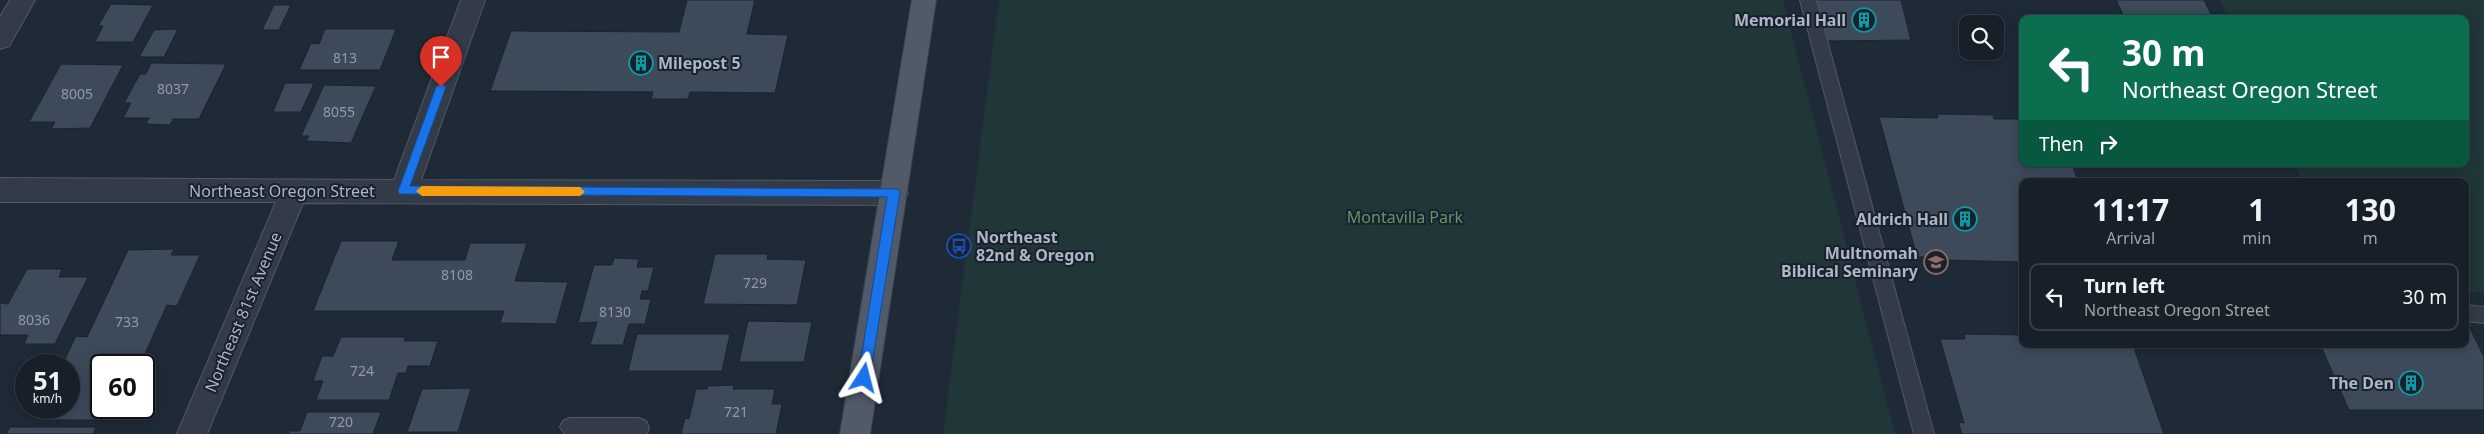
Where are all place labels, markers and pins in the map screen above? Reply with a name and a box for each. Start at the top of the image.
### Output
building icon: Memorial Hall [1851,7,1877,33]
place label: Memorial Hall [1734,9,1846,31]
pin [420,36,462,87]
building icon: Milepost 5 [628,50,654,76]
place label: Milepost 5 [658,52,741,74]
building icon: Aldrich Hall [1952,206,1978,232]
place label: Aldrich Hall [1856,208,1948,230]
place label: Northeast 82nd & Oregon [976,226,1095,266]
bus stop icon: Northeast 82nd & Oregon [946,233,972,259]
place label: Multnomah Biblical Seminary [1781,242,1919,282]
school or university icon: Multnomah Biblical Seminary [1923,249,1949,275]
building icon: The Den [2398,370,2424,396]
place label: The Den [2329,372,2394,394]

